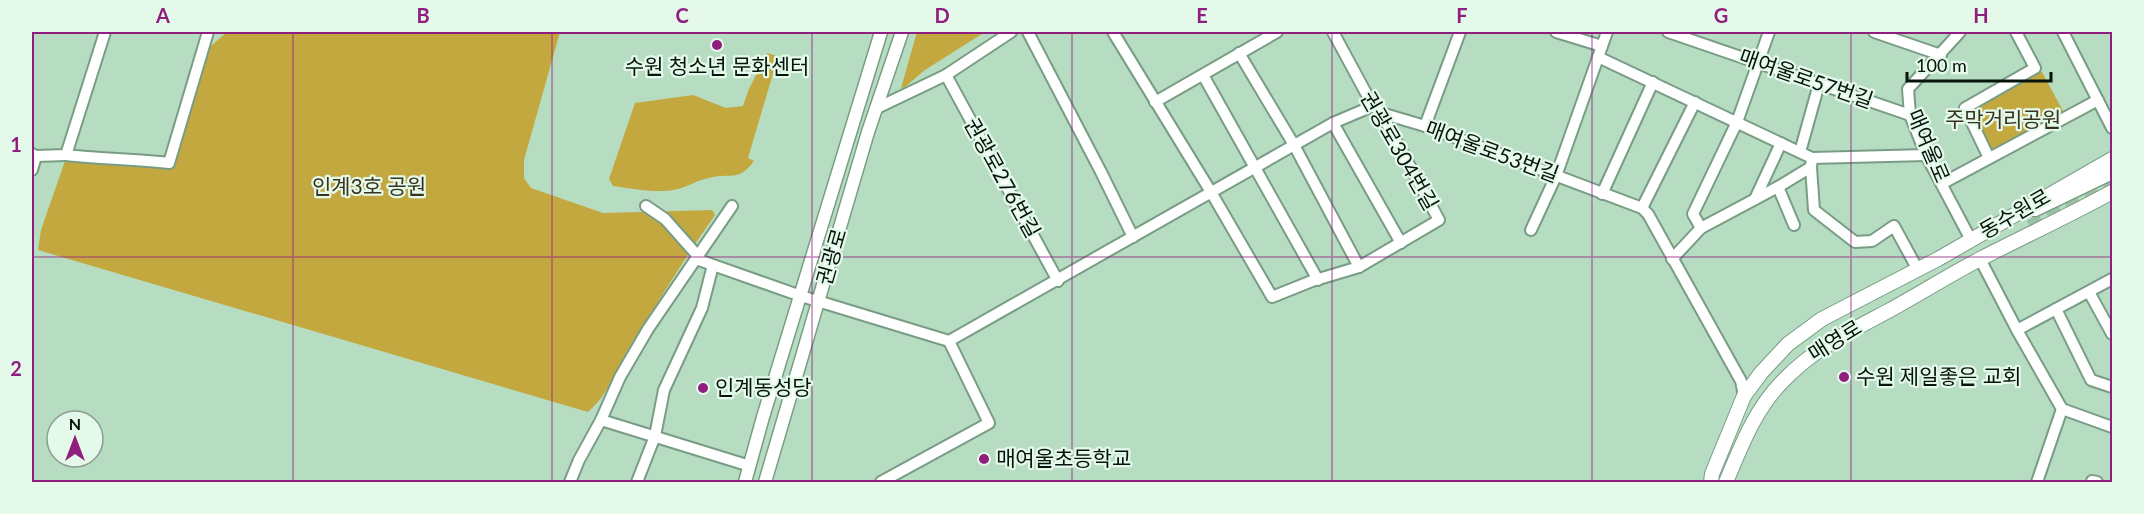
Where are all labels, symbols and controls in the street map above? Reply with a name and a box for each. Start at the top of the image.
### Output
text: A [155,3,170,27]
text: B [416,3,430,27]
text: C [675,3,689,27]
text: D [934,3,950,27]
text: E [1196,3,1208,27]
text: F [1456,3,1468,27]
text: G [1714,3,1728,27]
text: H [1973,3,1989,27]
marker: 수원 청소년 문화센터 [710,38,724,52]
street label: 매여울로57번길 [1736,43,1877,112]
scale bar [1907,45,2051,83]
place label: 수원 청소년 문화센터 [625,53,809,78]
text: 100 m [1916,54,1967,76]
street label: 권광로304번길 [1356,86,1444,214]
street label: 매여울로 [1903,105,1956,186]
park label: 주막거리공원 [1945,106,2061,131]
street label: 권광로276번길 [960,113,1047,242]
street label: 매여울로53번길 [1422,115,1563,186]
text: 1 [10,132,22,156]
park label: 인계3호 공원 [312,173,426,198]
street label: 동수원로 [1975,183,2054,243]
street label: 권광로 [811,225,851,288]
street label: 매영로 [1803,314,1865,366]
text: 2 [10,356,22,380]
place label: 수원 제일좋은 교회 [1856,363,2021,388]
marker: 수원 제일좋은 교회 [1837,370,1851,384]
place label: 인계동성당 [715,374,812,399]
marker: 인계동성당 [696,381,710,395]
north arrow [45,409,105,469]
text: N [69,414,81,433]
place label: 매여울초등학교 [996,445,1131,470]
marker: 매여울초등학교 [977,452,991,466]

